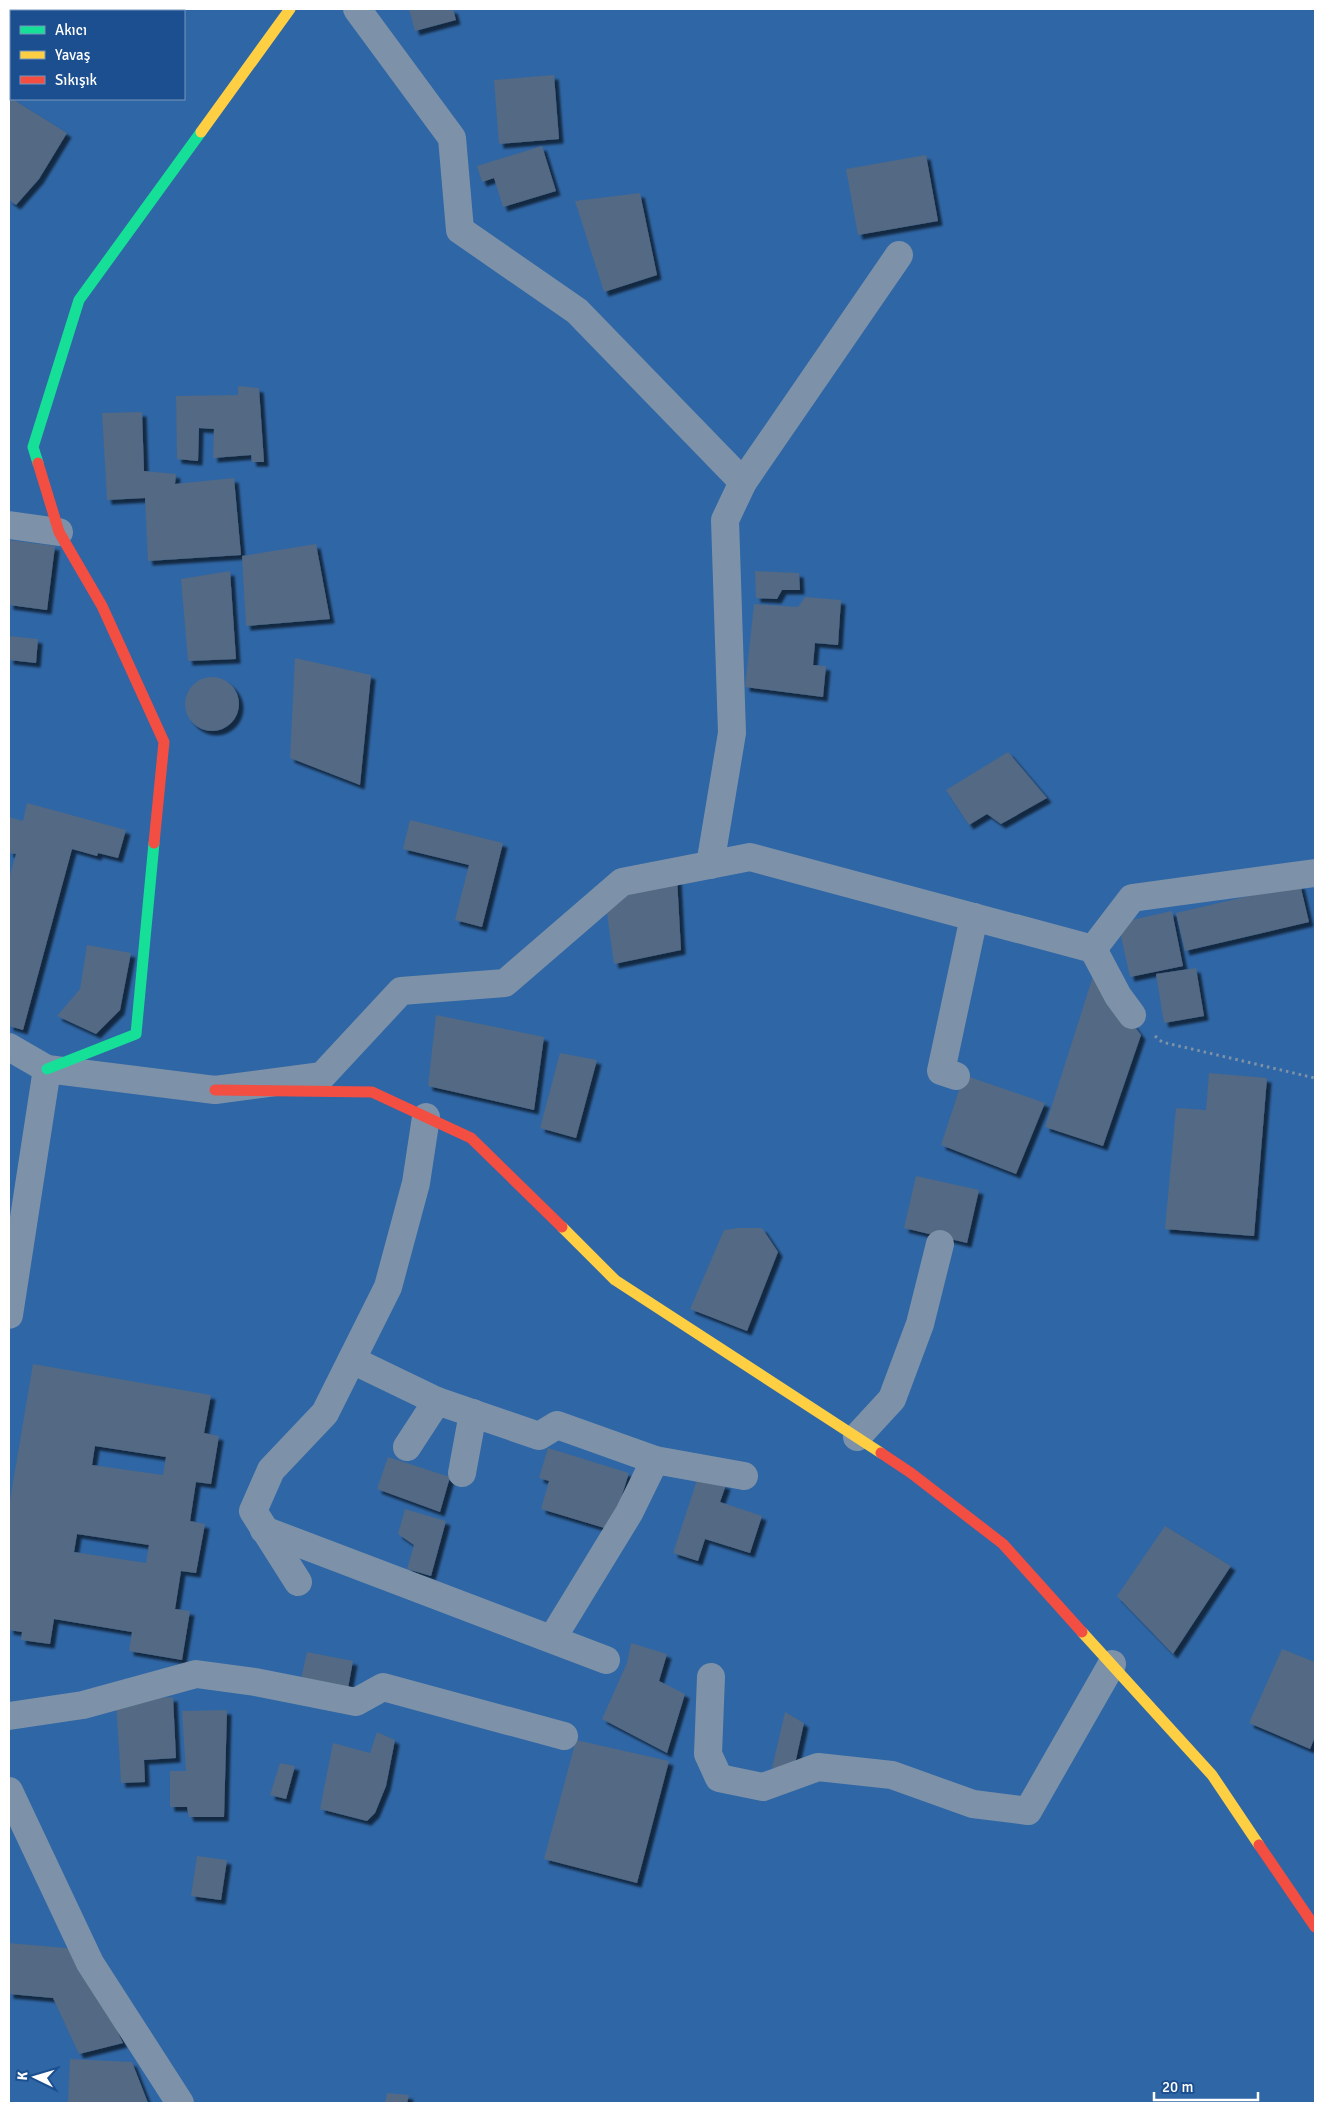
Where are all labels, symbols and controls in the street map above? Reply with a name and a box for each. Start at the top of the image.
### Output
legend [10,10,185,100]
text: Akıcı [55,21,87,39]
text: Yavaş [55,46,91,64]
text: Sıkışık [55,71,98,89]
north arrow [10,2052,60,2102]
scale bar [1154,2070,1258,2102]
text: K [14,2071,31,2081]
text: 20 m [1162,2078,1193,2096]

